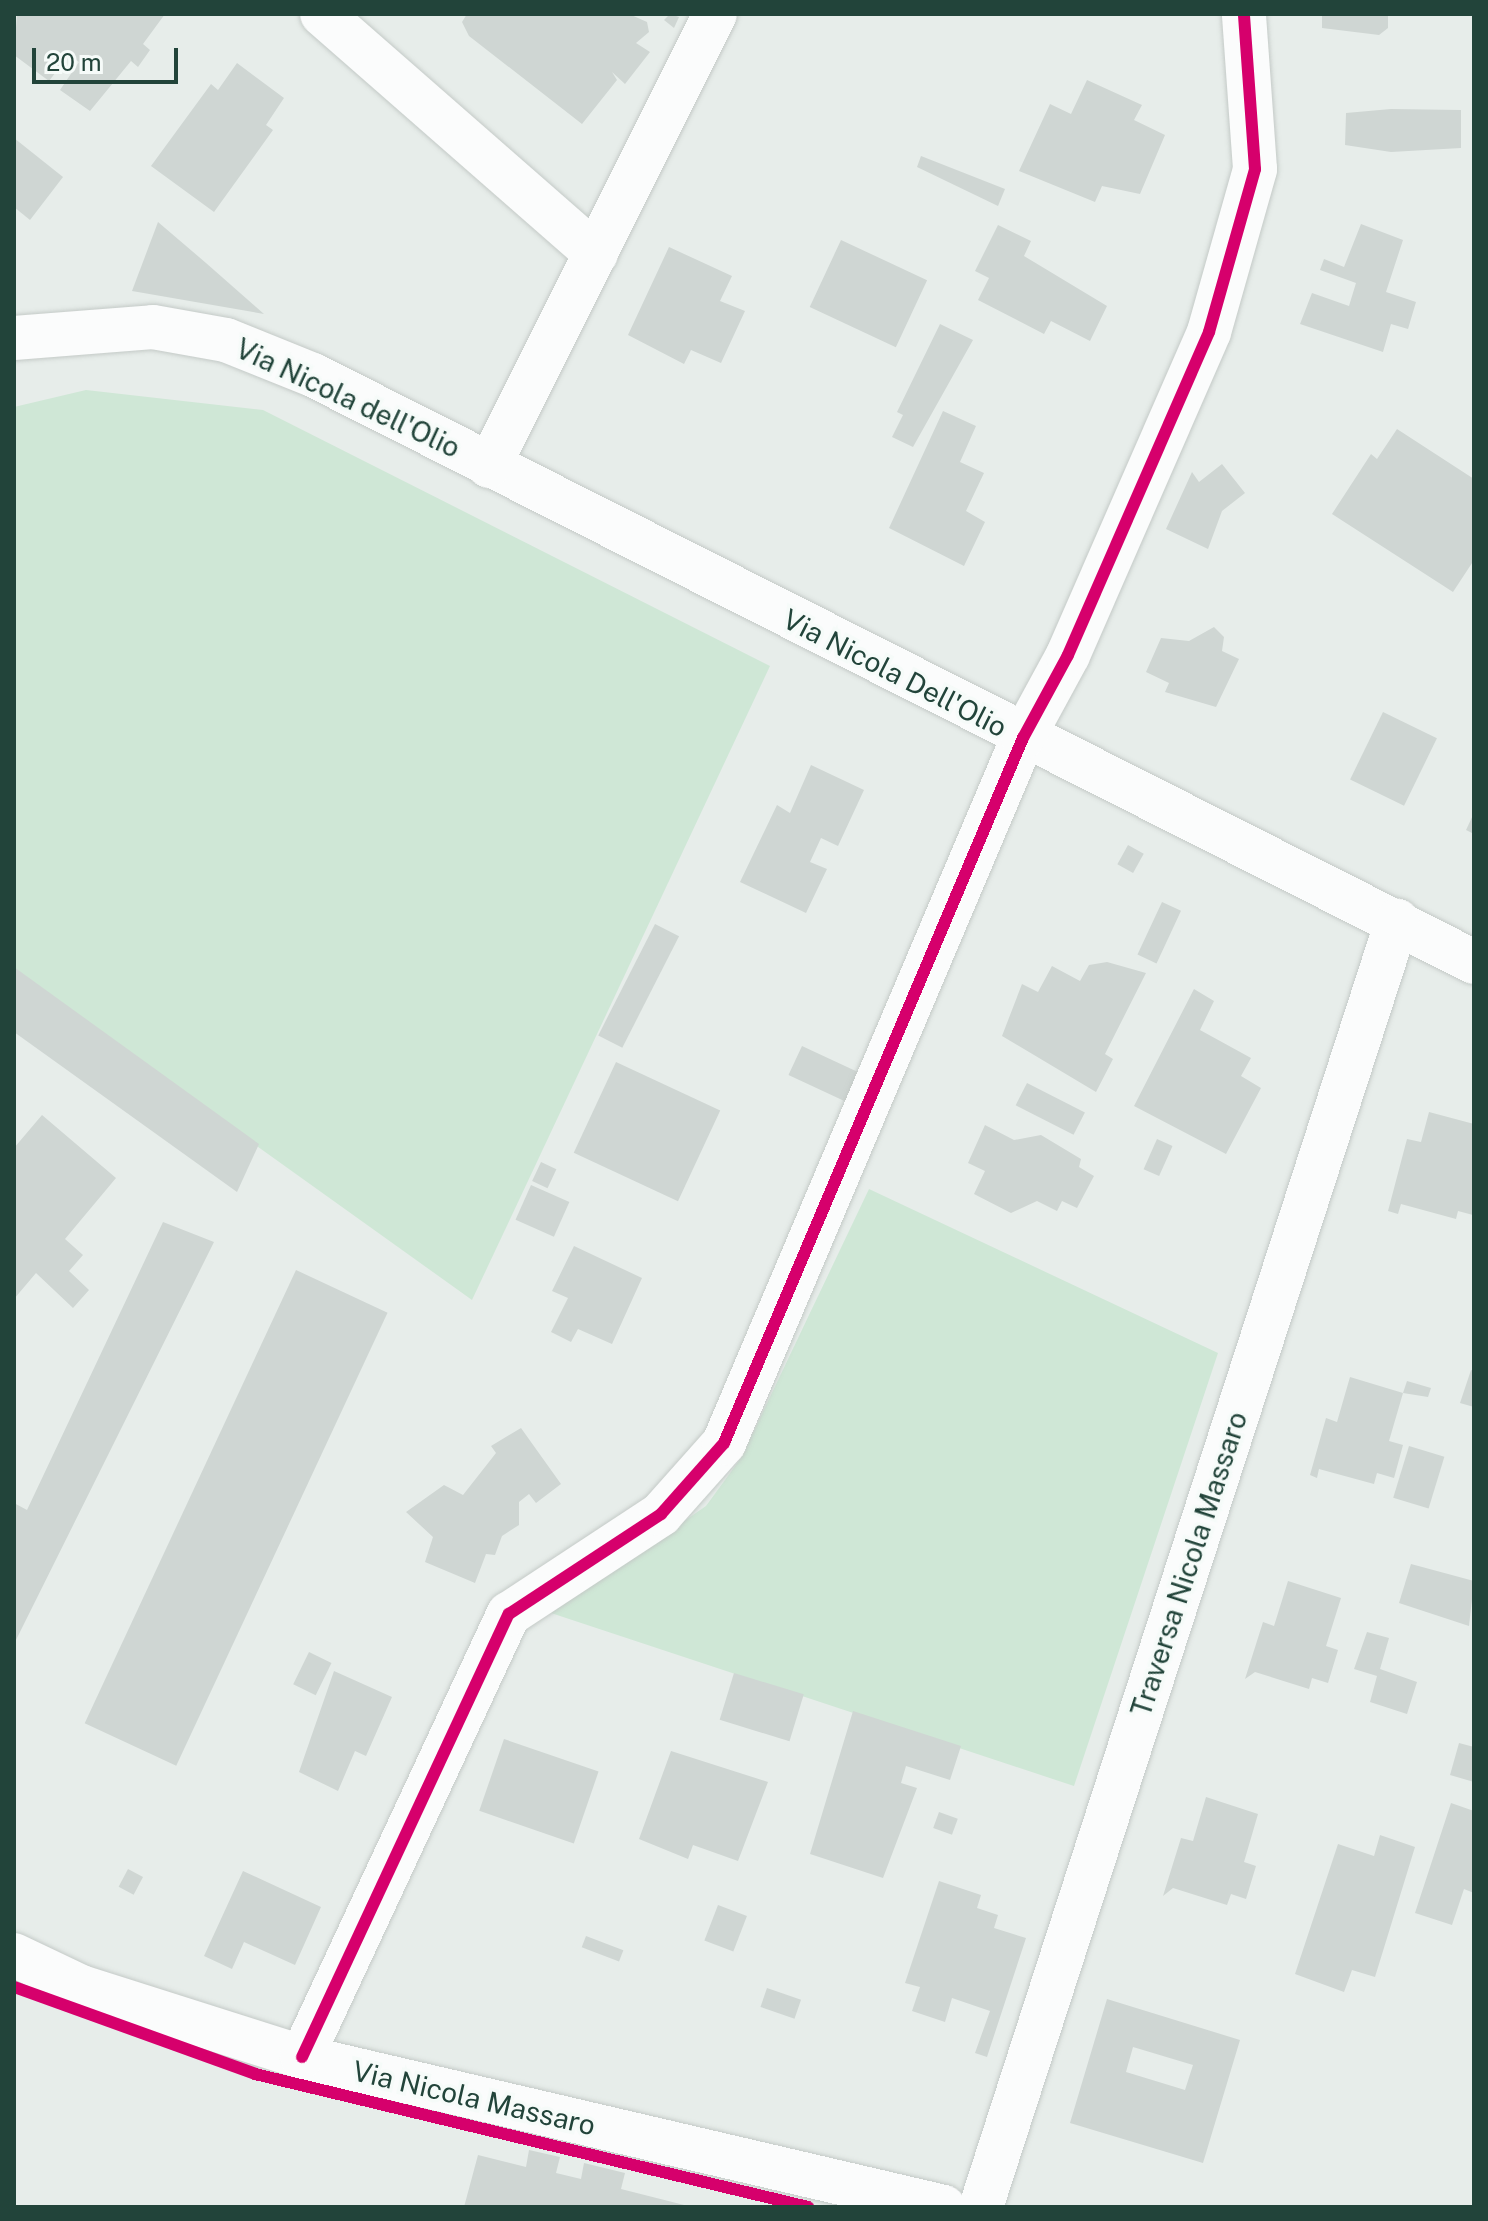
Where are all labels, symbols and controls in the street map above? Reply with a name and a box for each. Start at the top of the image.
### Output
scale bar [36,32,182,82]
text: 20 m [46,48,102,76]
street label: Via Nicola dell'Olio [230,331,466,465]
street label: Via Nicola Dell'Olio [777,602,1013,744]
street label: Traversa Nicola Massaro [1124,1407,1254,1721]
street label: Via Nicola Massaro [349,2054,599,2142]

